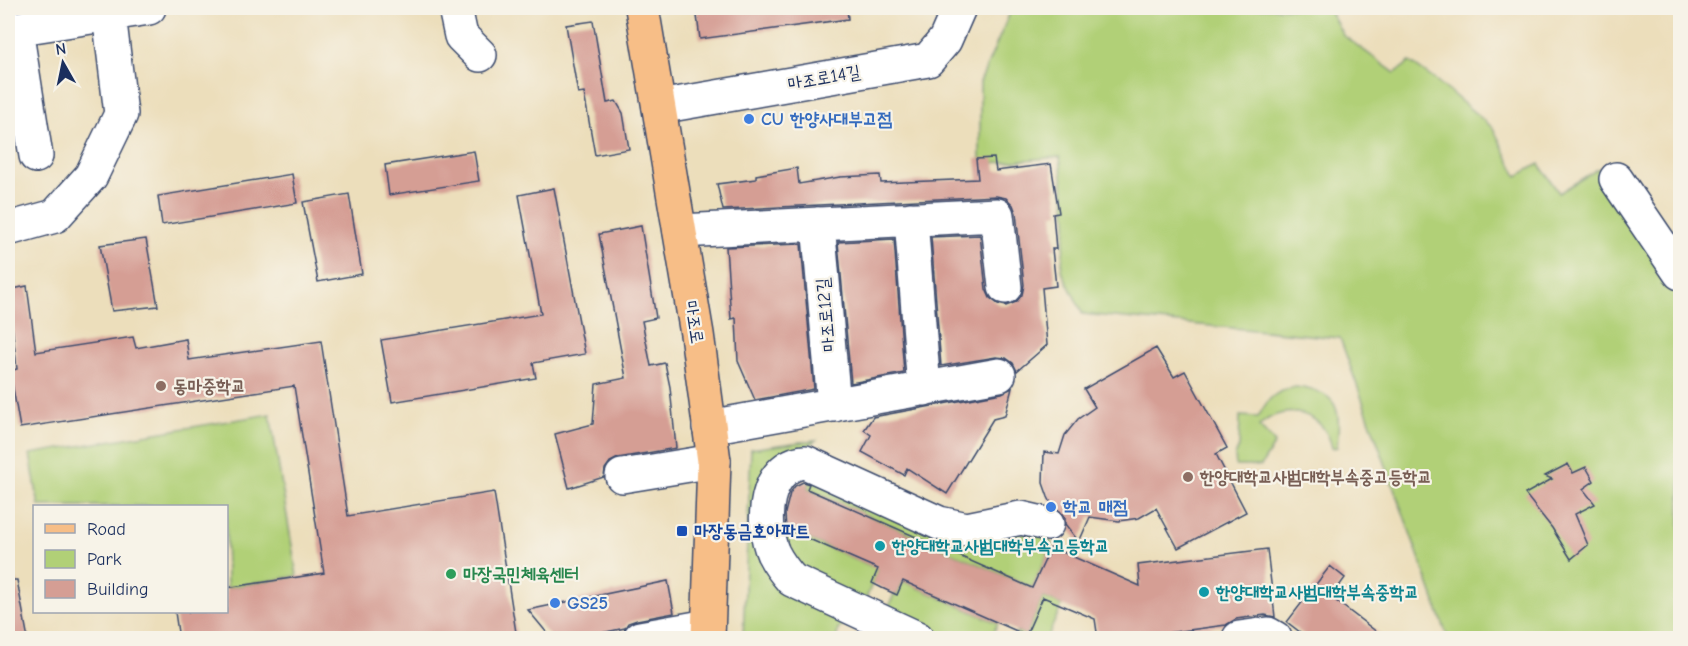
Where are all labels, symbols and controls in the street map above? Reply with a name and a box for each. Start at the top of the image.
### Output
north arrow [33,33,93,93]
text: N [54,39,67,59]
street label: 마조로14길 [786,61,863,95]
place label: CU 한양사대부고점 [761,109,892,130]
marker: CU 한양사대부고점 [742,112,756,126]
street label: 마조로12길 [812,276,840,353]
street label: 마조로 [680,299,708,345]
place label: 동마중학교 [173,376,245,397]
marker: 동마중학교 [154,379,168,393]
place label: 한양대학교사범대학부속중고등학교 [1199,467,1432,488]
marker: 한양대학교사범대학부속중고등학교 [1181,470,1195,484]
place label: 학교 매점 [1062,497,1128,518]
marker: 학교 매점 [1044,500,1058,514]
legend [33,505,228,613]
text: Road [87,519,126,540]
place label: 마장동금호아파트 [694,521,810,542]
marker: 마장동금호아파트 [675,524,689,538]
place label: 한양대학교사범대학부속고등학교 [891,536,1109,557]
marker: 한양대학교사범대학부속고등학교 [873,539,887,553]
text: Park [87,549,122,570]
place label: 마장국민체육센터 [463,564,579,585]
marker: 마장국민체육센터 [444,567,458,581]
text: Building [87,579,149,600]
place label: 한양대학교사범대학부속중학교 [1215,582,1419,603]
marker: 한양대학교사범대학부속중학교 [1197,585,1211,599]
place label: GS25 [567,593,608,614]
marker: GS25 [548,596,562,610]

